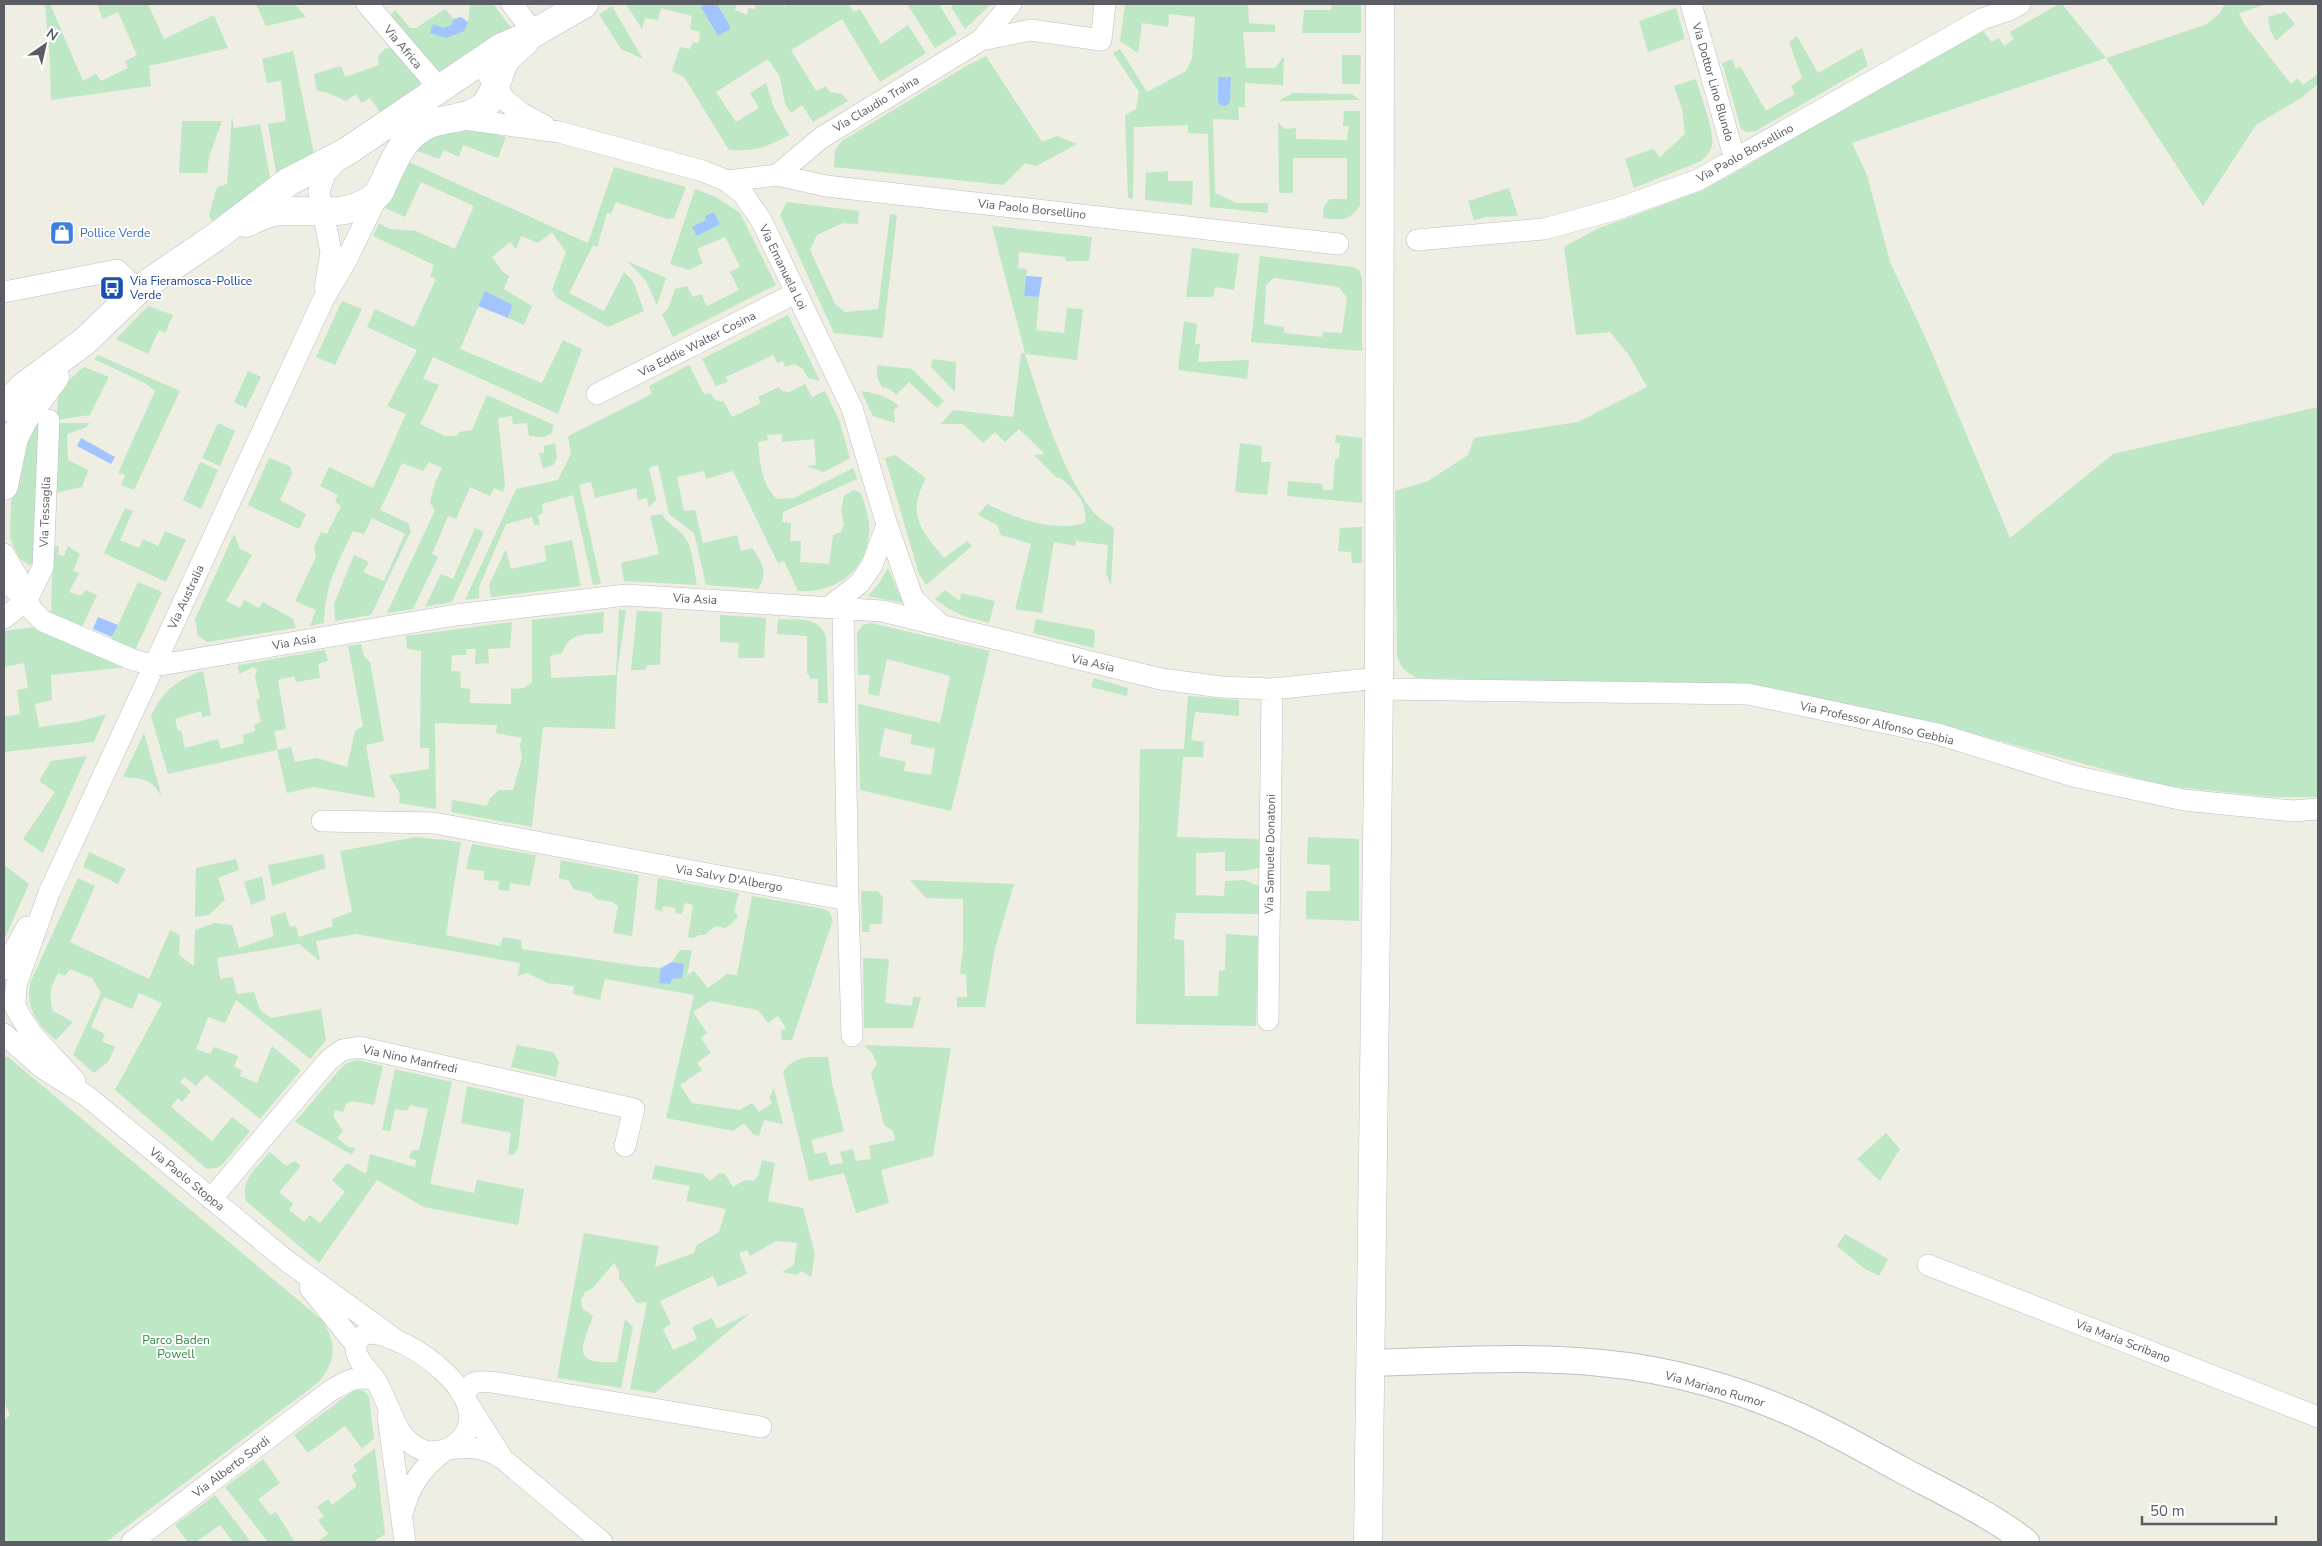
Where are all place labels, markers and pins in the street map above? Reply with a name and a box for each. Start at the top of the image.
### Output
shop icon: Pollice Verde [49,220,75,246]
place label: Pollice Verde [80,225,150,241]
place label: Via Fieramosca-Pollice Verde [129,273,252,303]
bus stop icon: Via Fieramosca-Pollice Verde [99,275,125,301]

